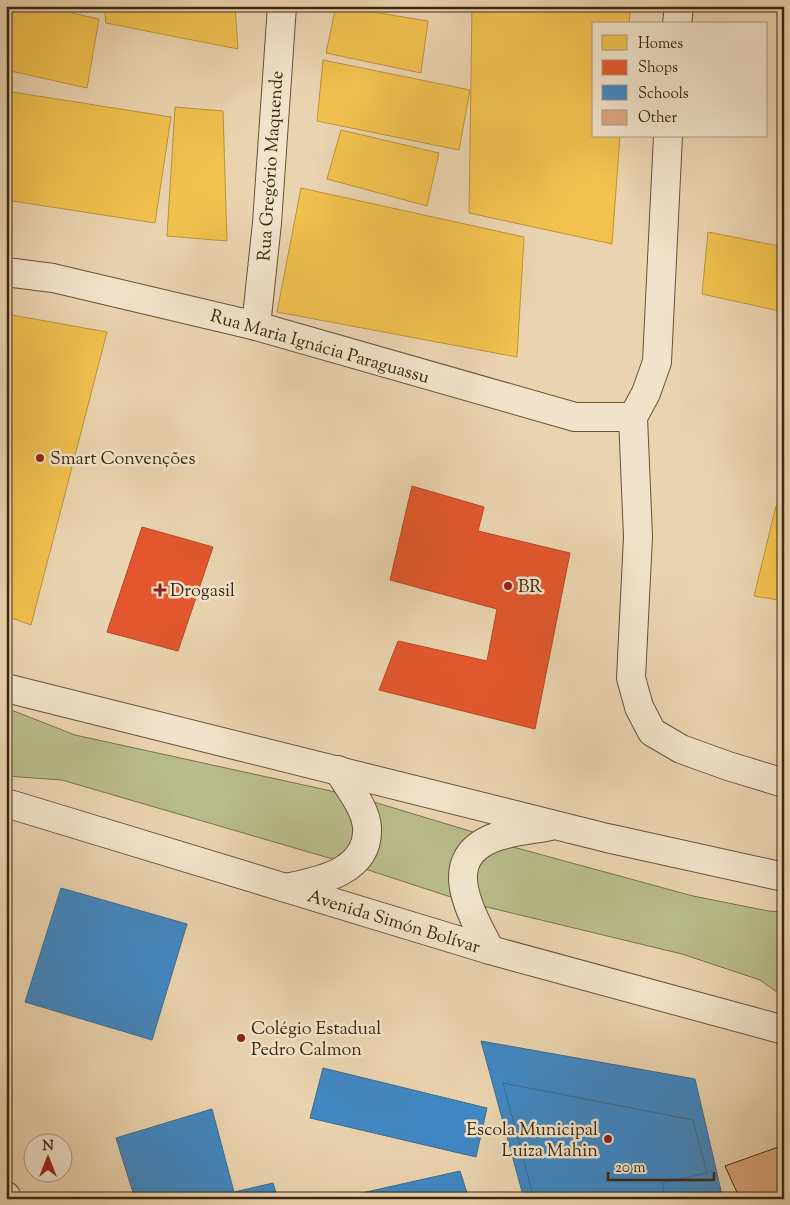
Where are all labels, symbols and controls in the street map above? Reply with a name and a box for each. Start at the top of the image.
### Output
legend [592,22,768,138]
text: Homes [638,34,683,55]
text: Shops [638,58,678,79]
street label: Rua Gregório Maquende [252,70,292,262]
text: Schools [638,84,689,105]
text: Other [638,108,678,129]
street label: Rua Maria Ignácia Paraguassu [207,304,432,392]
place label: Smart Convenções [50,447,196,473]
marker: Smart Convenções [34,452,46,464]
place label: BR [518,575,542,601]
place label: Drogasil [170,579,235,605]
marker: BR [502,580,514,592]
marker: Drogasil [154,584,166,596]
street label: Avenida Simón Bolívar [304,884,483,962]
place label: Colégio Estadual Pedro Calmon [251,1017,381,1064]
marker: Colégio Estadual Pedro Calmon [235,1032,247,1044]
place label: Escola Municipal Luiza Mahin [466,1118,598,1165]
north arrow [22,1132,72,1182]
marker: Escola Municipal Luiza Mahin [602,1133,614,1145]
text: N [42,1137,54,1157]
scale bar [608,1150,714,1182]
text: 20 m [615,1158,646,1179]

